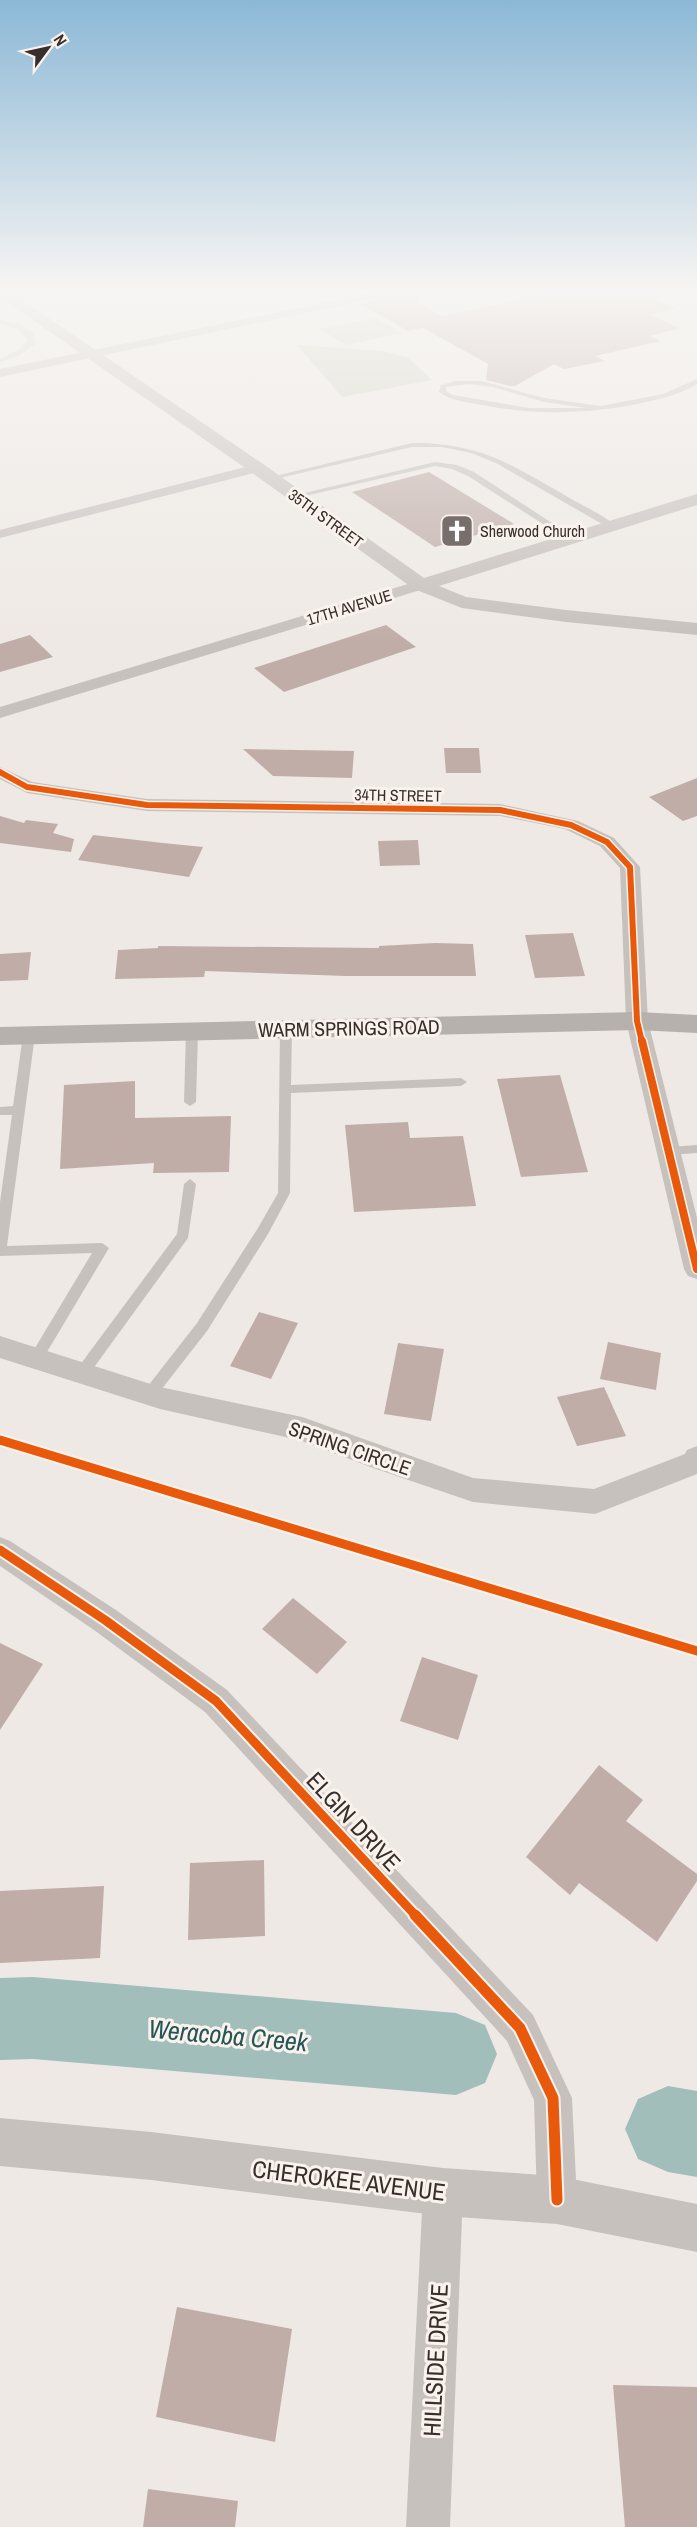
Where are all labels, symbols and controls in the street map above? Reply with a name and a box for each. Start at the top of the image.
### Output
north arrow [18,18,78,78]
text: N [49,30,72,50]
street label: 35TH STREET [284,483,368,553]
church icon: Sherwood Church [439,513,475,549]
place label: Sherwood Church [480,520,585,542]
street label: 17TH AVENUE [304,584,394,630]
street label: 34TH STREET [354,783,442,807]
street label: WARM SPRINGS ROAD [258,1013,440,1043]
street label: SPRING CIRCLE [285,1414,415,1482]
street label: ELGIN DRIVE [300,1764,408,1878]
water label: Weracoba Creek [147,2011,310,2060]
street label: CHEROKEE AVENUE [251,2152,447,2208]
street label: HILLSIDE DRIVE [415,2283,455,2437]

